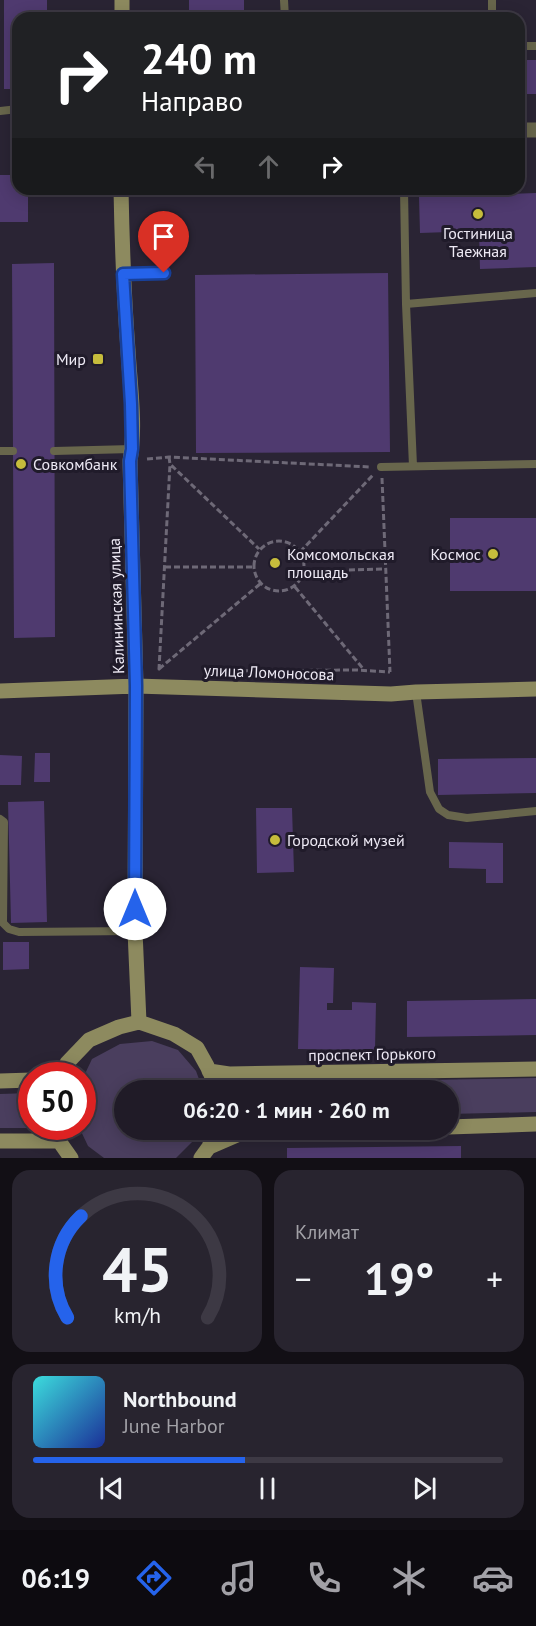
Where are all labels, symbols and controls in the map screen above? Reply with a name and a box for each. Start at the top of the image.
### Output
text: 240 m [141,31,257,86]
icon: right [42,36,120,114]
text: Направо [141,84,243,118]
icon: left [189,150,222,183]
icon: ahead [252,150,285,183]
icon: right [315,150,348,183]
marker: Гостиница Таежная [471,207,485,221]
pin [138,211,189,273]
icon: arrive [147,220,180,253]
place label: Гостиница Таежная [443,223,513,261]
place label: Мир [56,349,86,369]
marker: Мир [91,352,105,366]
place label: Совкомбанк [33,454,118,474]
marker: Совкомбанк [14,457,28,471]
street label: Калининская улица [104,538,128,674]
place label: Комсомольская площадь [287,544,395,582]
place label: Космос [430,544,481,564]
marker: Космос [486,547,500,561]
marker: Комсомольская площадь [268,556,282,570]
street label: улица Ломоносова [203,660,335,684]
place label: Городской музей [287,830,405,850]
marker: Городской музей [268,833,282,847]
position arrow [103,877,167,941]
street label: проспект Горького [308,1043,436,1065]
speed limit sign: 50 [18,1062,96,1140]
text: 06:20 · 1 мин · 260 m [183,1096,390,1124]
text: Климат [295,1219,359,1245]
text: 45 [102,1228,172,1309]
text: 19° [364,1249,434,1307]
text: − [295,1257,312,1300]
text: + [486,1257,503,1300]
text: km/h [113,1301,160,1329]
text: Northbound [123,1385,237,1413]
text: June Harbor [123,1413,225,1439]
icon: previous [95,1472,128,1505]
icon: pause [251,1472,284,1505]
icon: next [408,1472,441,1505]
icon: directions [133,1557,175,1599]
icon: music [218,1557,260,1599]
icon: phone [303,1557,345,1599]
icon: climate [388,1557,430,1599]
icon: car [472,1557,514,1599]
text: 06:19 [21,1561,90,1595]

